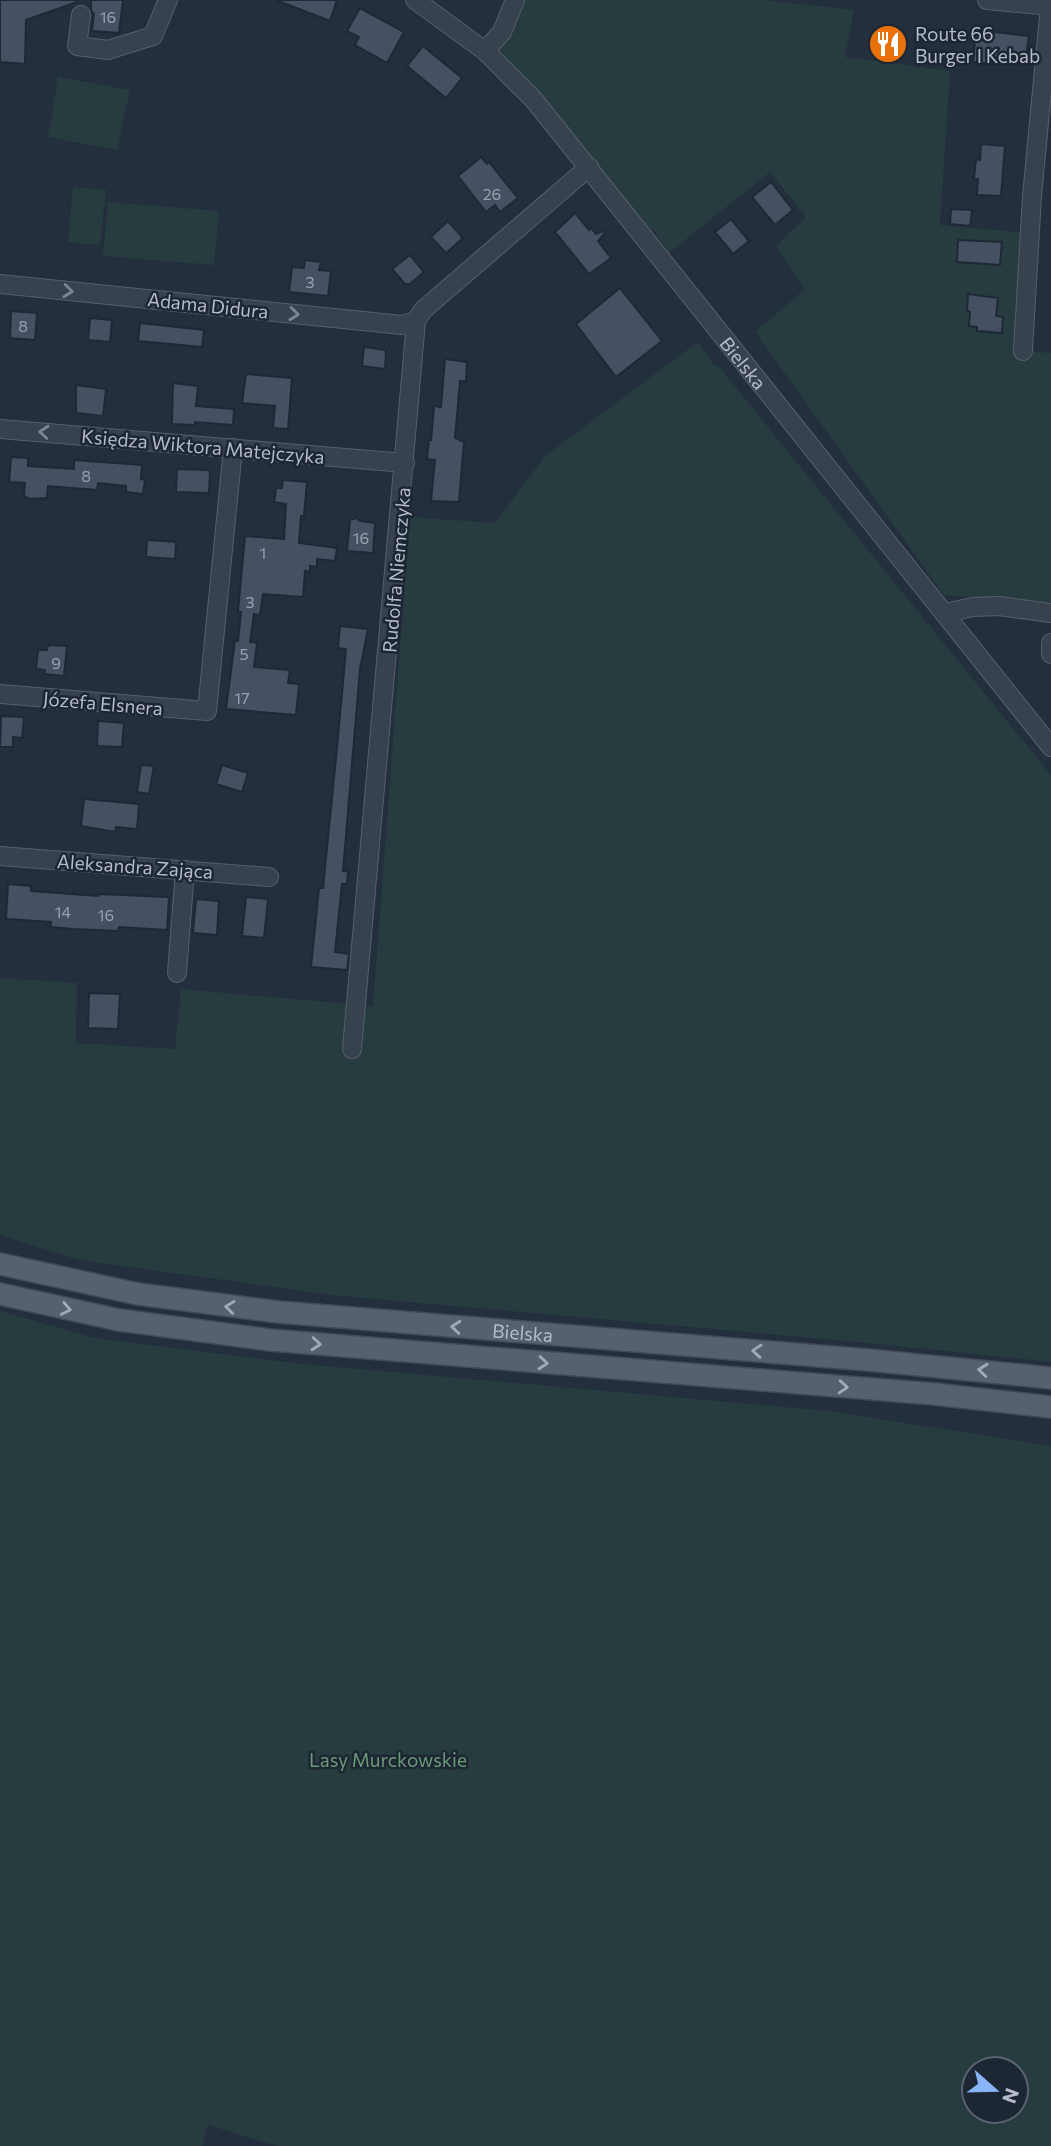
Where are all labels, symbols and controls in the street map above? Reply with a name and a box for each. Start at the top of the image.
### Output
house number: 16 [100,7,116,26]
place label: Route 66 Burger I Kebab [915,22,1040,67]
restaurant icon: Route 66 Burger I Kebab [867,23,909,65]
house number: 26 [483,184,501,203]
house number: 3 [305,272,315,291]
one-way arrow [63,283,74,298]
street label: Adama Didura [146,287,270,323]
one-way arrow [289,306,300,321]
house number: 8 [18,316,28,335]
street label: Bielska [716,332,772,394]
street label: Księdza Wiktora Matejczyka [80,424,326,468]
one-way arrow [38,425,49,440]
house number: 8 [81,466,91,485]
street label: Rudolfa Niemczyka [377,486,415,654]
house number: 16 [353,528,369,547]
house number: 1 [260,543,266,562]
house number: 3 [245,592,255,611]
house number: 5 [239,644,249,663]
house number: 9 [51,653,61,672]
street label: Józefa Elsnera [42,686,164,720]
house number: 17 [234,688,250,707]
street label: Aleksandra Zająca [56,849,214,883]
house number: 14 [55,902,72,921]
house number: 16 [98,905,114,924]
one-way arrow [224,1299,236,1314]
one-way arrow [60,1301,72,1316]
street label: Bielska [492,1318,554,1346]
one-way arrow [451,1320,462,1335]
one-way arrow [311,1336,322,1351]
one-way arrow [751,1344,762,1359]
one-way arrow [537,1355,548,1370]
one-way arrow [977,1363,988,1378]
one-way arrow [837,1379,848,1394]
park label: Lasy Murckowskie [309,1748,467,1771]
north arrow [960,2055,1030,2125]
text: N [998,2085,1025,2107]

